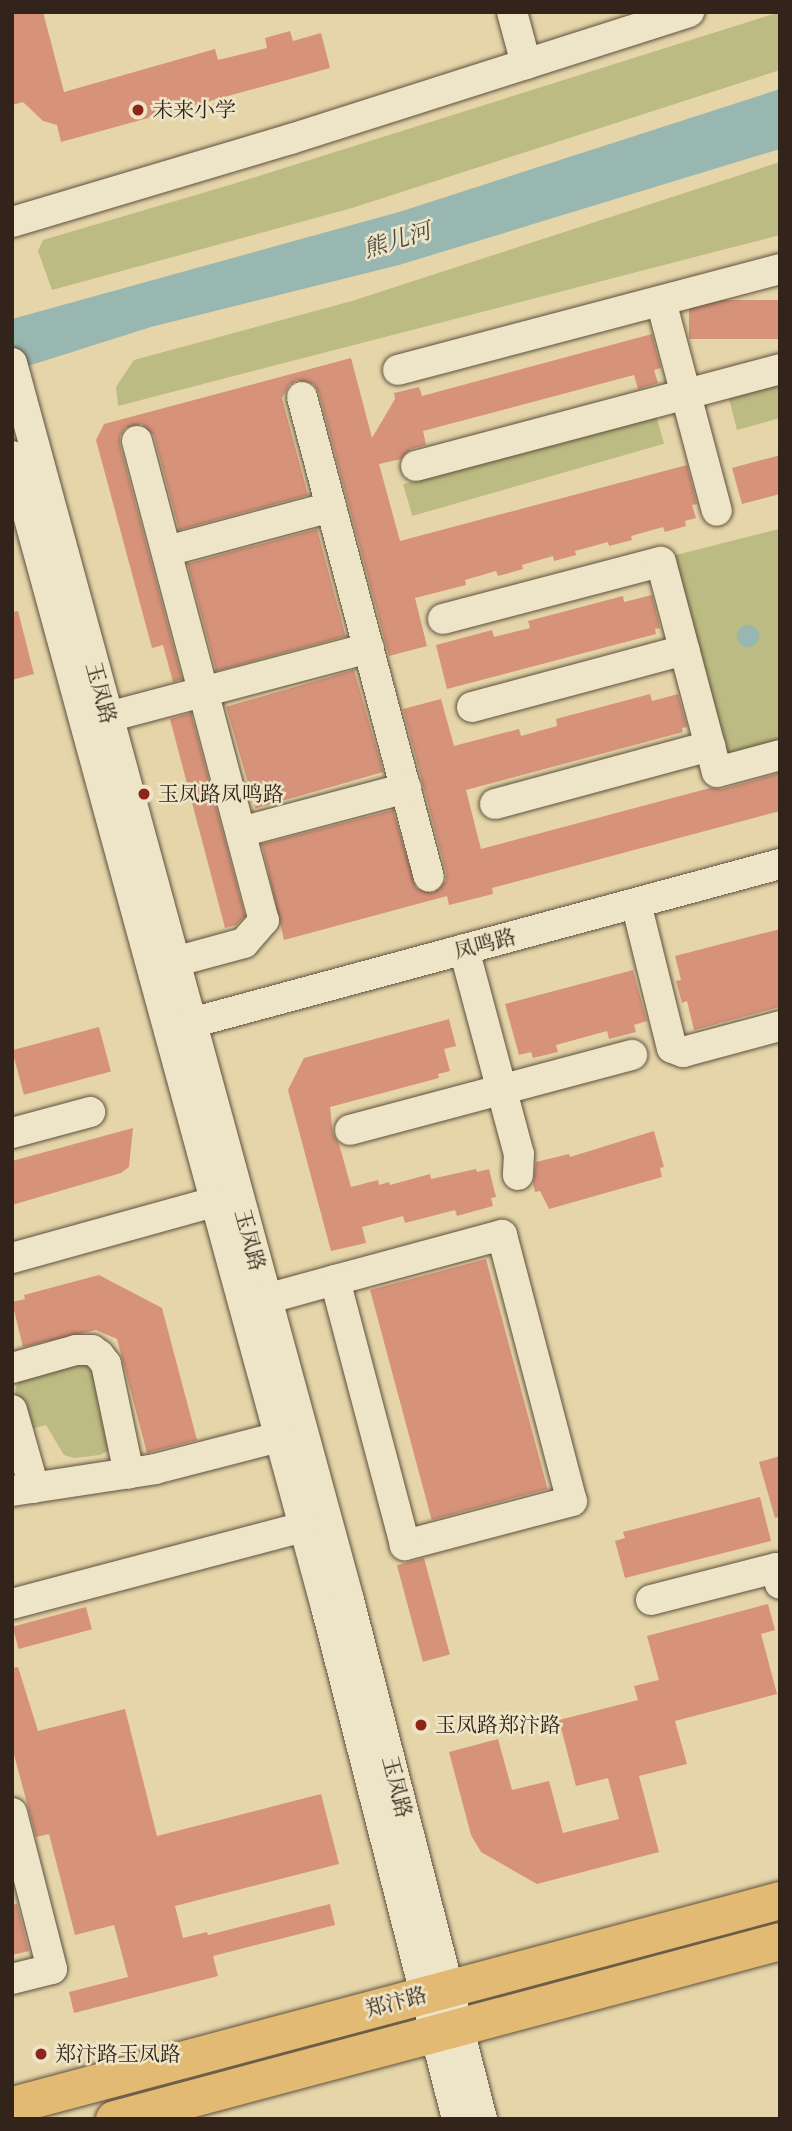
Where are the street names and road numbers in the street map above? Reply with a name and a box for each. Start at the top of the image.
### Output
street label: 玉凤路 [81,659,121,727]
street label: 凤鸣路 [451,924,519,964]
street label: 玉凤路 [230,1206,270,1274]
street label: 玉凤路 [377,1753,417,1821]
street label: 郑汴路 [362,1982,430,2022]

